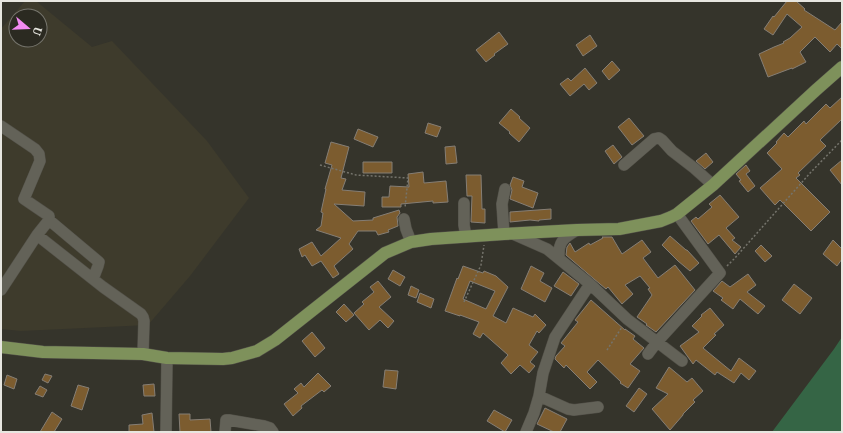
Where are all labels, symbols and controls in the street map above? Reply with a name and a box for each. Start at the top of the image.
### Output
north arrow [8,8,48,48]
text: U [29,25,46,38]

